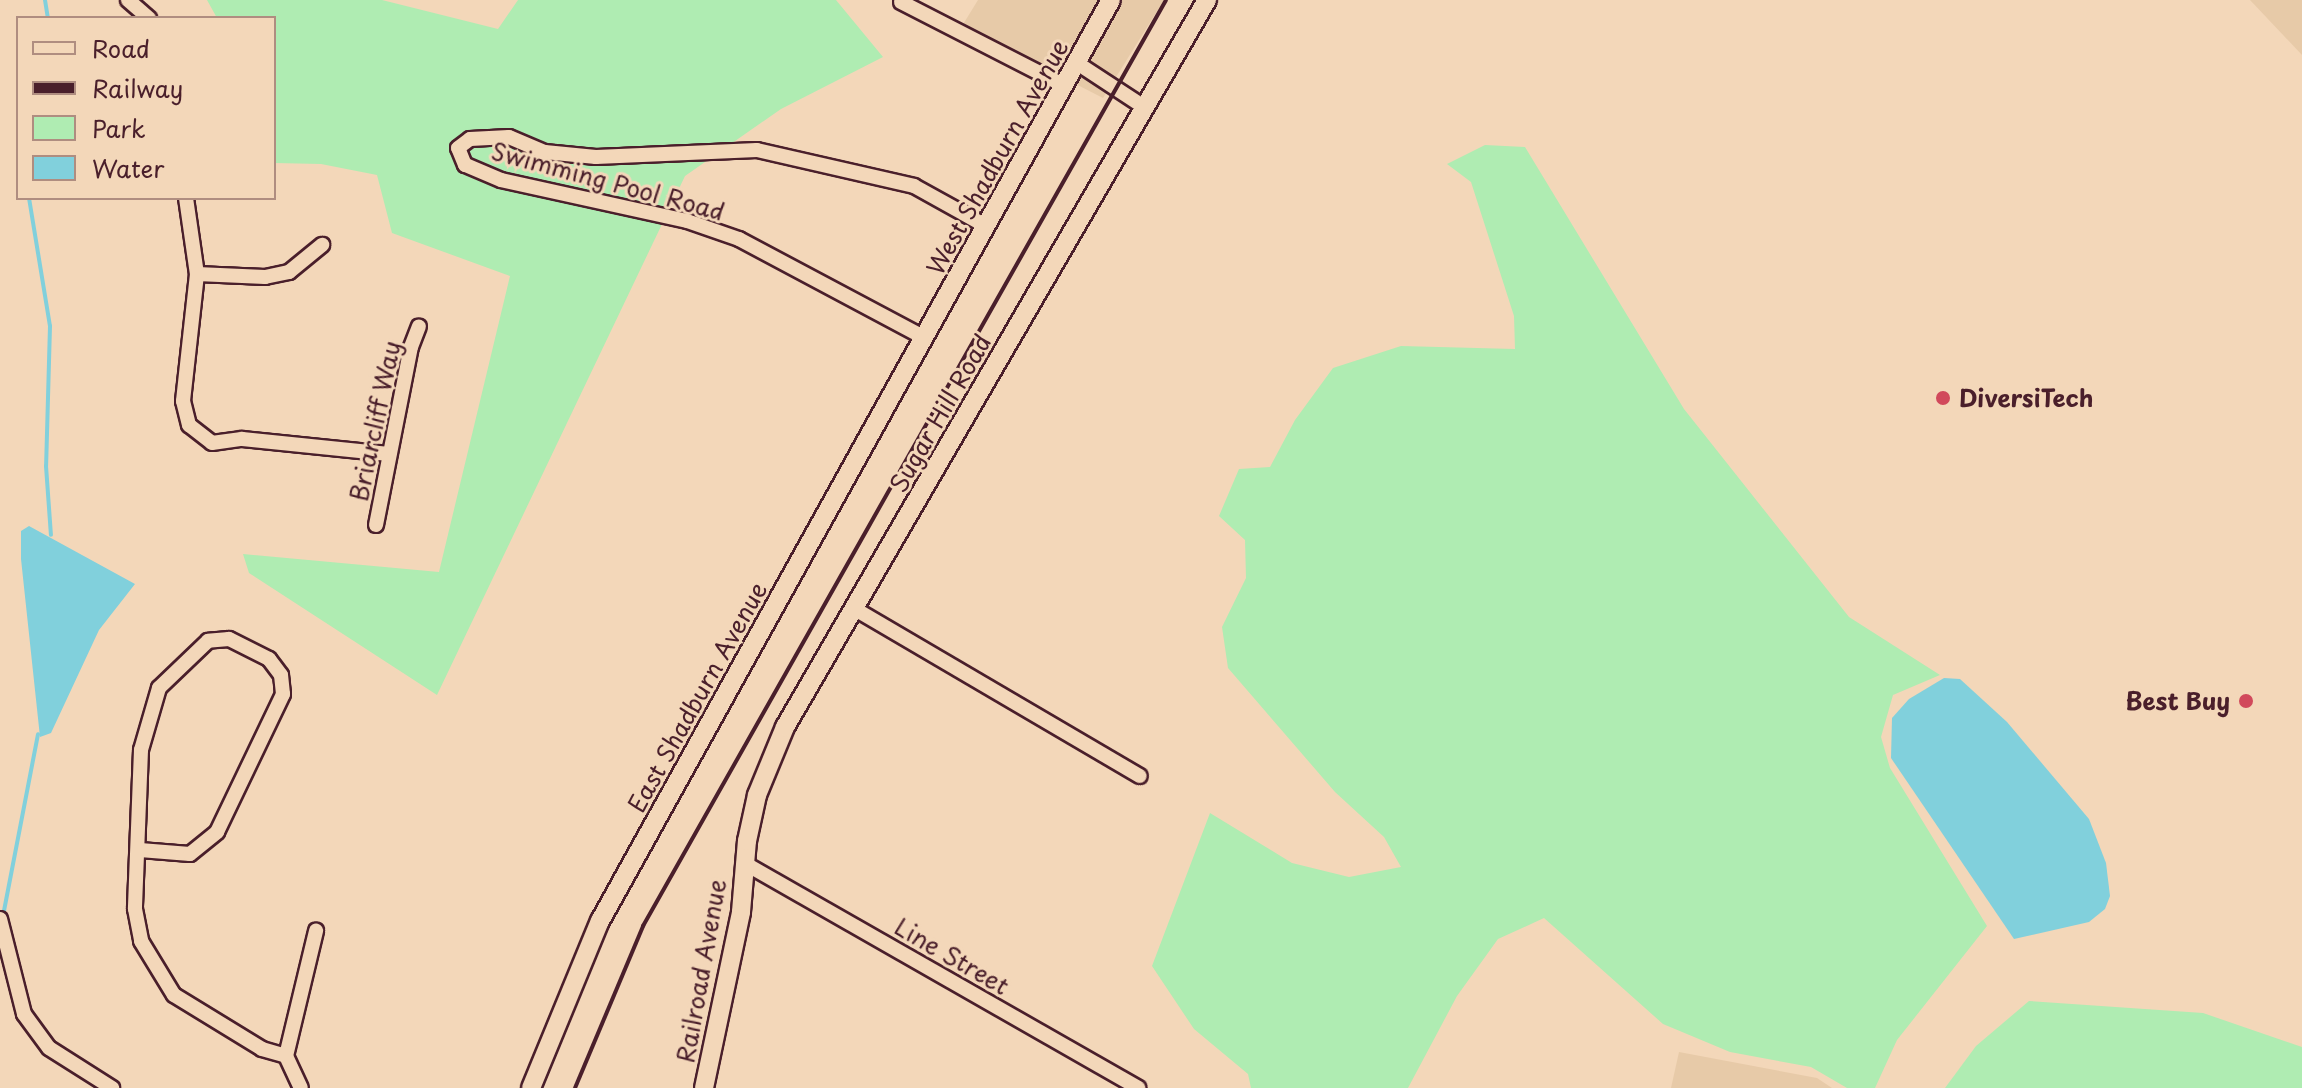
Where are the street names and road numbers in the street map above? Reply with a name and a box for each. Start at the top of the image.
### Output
street label: West Shadburn Avenue [920,34,1074,280]
street label: Swimming Pool Road [489,136,727,226]
street label: Sugar Hill Road [882,327,998,499]
street label: Briarcliff Way [344,337,406,505]
street label: East Shadburn Avenue [622,577,772,817]
street label: Railroad Avenue [671,877,731,1065]
street label: Line Street [890,912,1014,1000]

